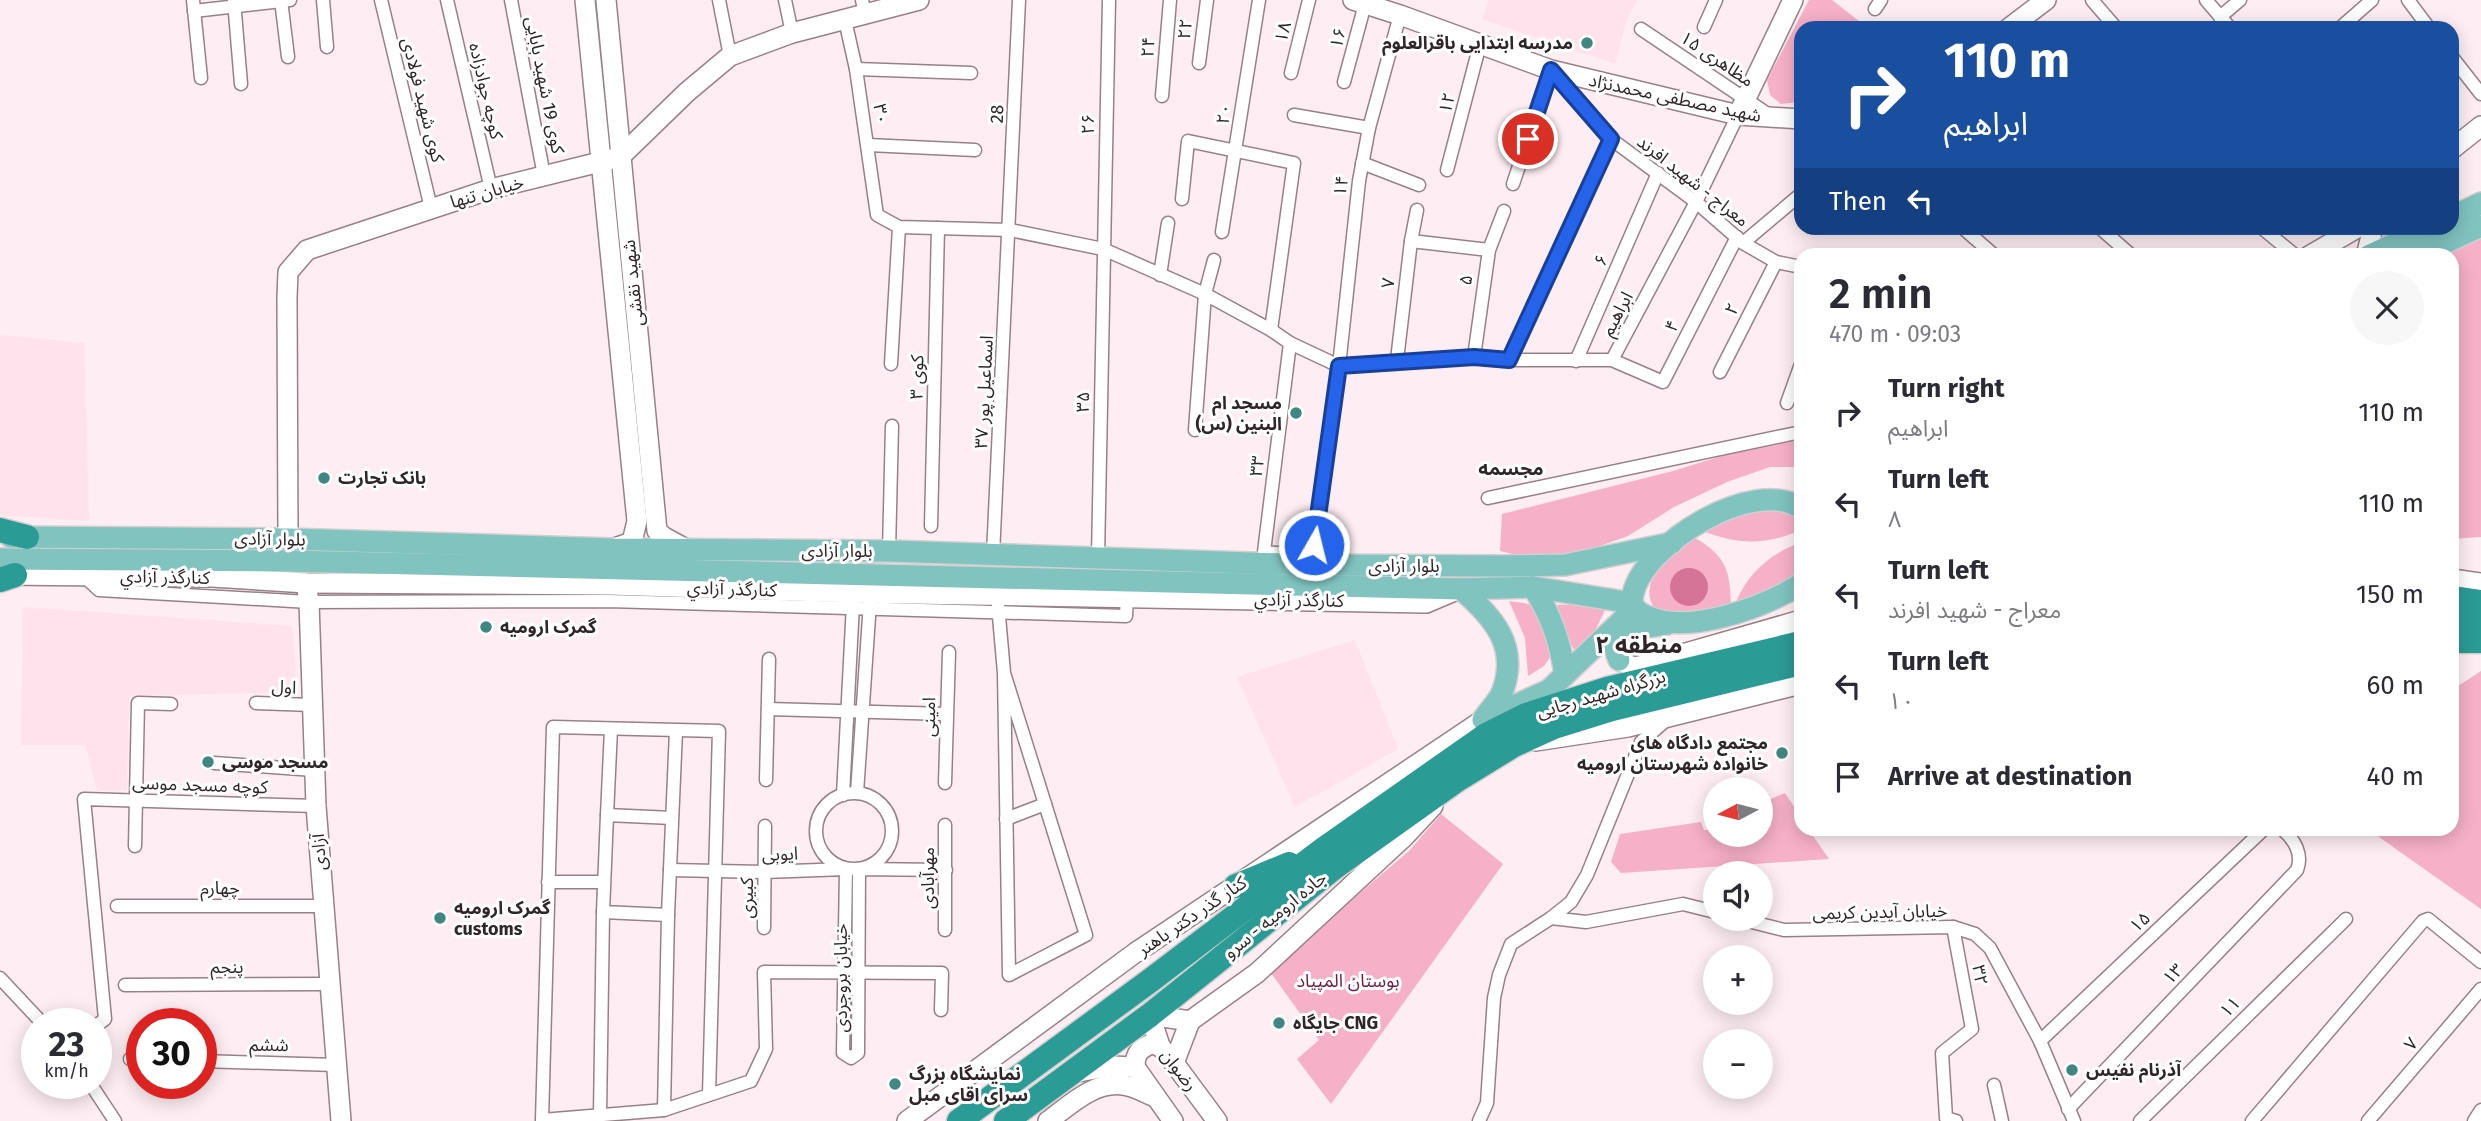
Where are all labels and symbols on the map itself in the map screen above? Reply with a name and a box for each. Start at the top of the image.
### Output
street label: کوی 19 شهید بابایی [521,14,569,156]
street label: ۲۲ [1173,17,1197,41]
street label: ۱۸ [1270,19,1296,45]
street label: ۱۶ [1325,25,1351,51]
street label: ۱۵ مظاهری [1676,26,1758,92]
place label: مدرسه ابتدایی باقرالعلوم [1382,32,1573,56]
street label: کوی شهید فولادی [397,35,449,165]
marker: مدرسه ابتدایی باقرالعلوم [1579,35,1595,51]
street label: ۲۴ [1136,36,1160,58]
street label: کوچه جوادزاده [464,41,508,142]
street label: شهید مصطفی محمدنژاد [1587,69,1763,127]
street label: ۱۲ [1434,90,1460,116]
street label: ۳۰ [869,102,893,126]
street label: ۲۰ [1212,102,1236,126]
street label: 28 [986,104,1008,124]
pin [1498,109,1558,169]
street label: ۲۶ [1077,114,1099,134]
street label: معراج - شهید افرند [1632,131,1753,233]
street label: خیابان تنها [448,171,526,213]
street label: ۱۴ [1329,174,1353,198]
street label: شهید نقشی [618,239,648,327]
street label: ۶ [1589,251,1613,269]
street label: ۵ [1454,273,1478,287]
street label: ۷ [1377,277,1399,289]
street label: ابراهیم [1596,288,1640,341]
street label: ۲ [1720,299,1744,319]
street label: ۴ [1660,316,1684,336]
street label: اسماعیل پور ۳۷ [970,335,998,449]
street label: کوی ۳ [906,354,928,400]
street label: ۳۵ [1072,392,1094,412]
place label: مسجد ام البنین (س) [1195,392,1282,435]
marker: مسجد ام البنین (س) [1288,405,1304,421]
street label: ۳۳ [1245,454,1269,478]
district label: مجسمه [1478,457,1544,480]
place label: بانک تجارت [338,467,426,489]
marker: بانک تجارت [316,470,332,486]
position arrow [1277,508,1351,582]
street label: بلوار آزادی [234,527,306,551]
street label: بلوار آزادی [801,540,873,562]
street label: بلوار آزادی [1368,555,1440,577]
street label: کنارگذر آزادي [120,565,211,591]
street label: کنارگذر آزادي [687,576,778,604]
street label: کنارگذر آزادي [1254,588,1345,614]
place label: گمرک ارومیه [500,616,597,638]
marker: گمرک ارومیه [478,619,494,635]
district label: منطقه ۲ [1596,631,1682,659]
street label: بزرگراه شهید رجایی [1534,665,1668,723]
street label: اول [271,675,297,699]
street label: امینی [918,697,940,737]
place label: مجتمع دادگاه های خانواده شهرستان ارومیه [1577,732,1768,775]
marker: مجتمع دادگاه های خانواده شهرستان ارومیه [1774,745,1790,761]
place label: مسجد موسی [222,751,329,773]
marker: مسجد موسی [200,754,216,770]
street label: کوچه مسجد موسی [132,772,269,798]
north arrow [1703,777,1773,847]
street label: آزادی [307,832,331,871]
street label: ایوبی [761,842,799,866]
street label: مهرآبادی [917,847,939,909]
street label: جاده ارومیه - سرو [1219,867,1331,963]
street label: کنار گذر دکتر باهنر [1132,871,1251,961]
street label: چهارم [200,877,240,902]
street label: کبیری [736,877,758,919]
place label: گمرک ارومیه customs [454,897,551,940]
street label: خیابان آیدین کریمی [1812,900,1948,924]
street label: ۱۵ [2125,907,2155,937]
marker: گمرک ارومیه customs [432,910,448,926]
street label: خیابان بروجردی [830,923,852,1033]
street label: پنجم [210,956,244,980]
street label: ۱۳ [2158,959,2188,989]
street label: ۳۲ [1967,963,1993,987]
park label: بوستان المپیاد [1296,970,1400,992]
street label: ۱۱ [2215,992,2245,1022]
speed limit sign: 30 [126,1008,217,1099]
place label: جایگاه CNG [1293,1012,1378,1034]
marker: جایگاه CNG [1271,1015,1287,1031]
street label: ۷ [2399,1033,2423,1055]
street label: ششم [249,1034,289,1058]
street label: رضوان [1156,1045,1202,1095]
place label: آذرنام نفیس [2086,1059,2182,1083]
marker: آذرنام نفیس [2064,1062,2080,1078]
place label: نمایشگاه بزرگ سرای اقای مبل [909,1063,1028,1106]
marker: نمایشگاه بزرگ سرای اقای مبل [887,1076,903,1092]

